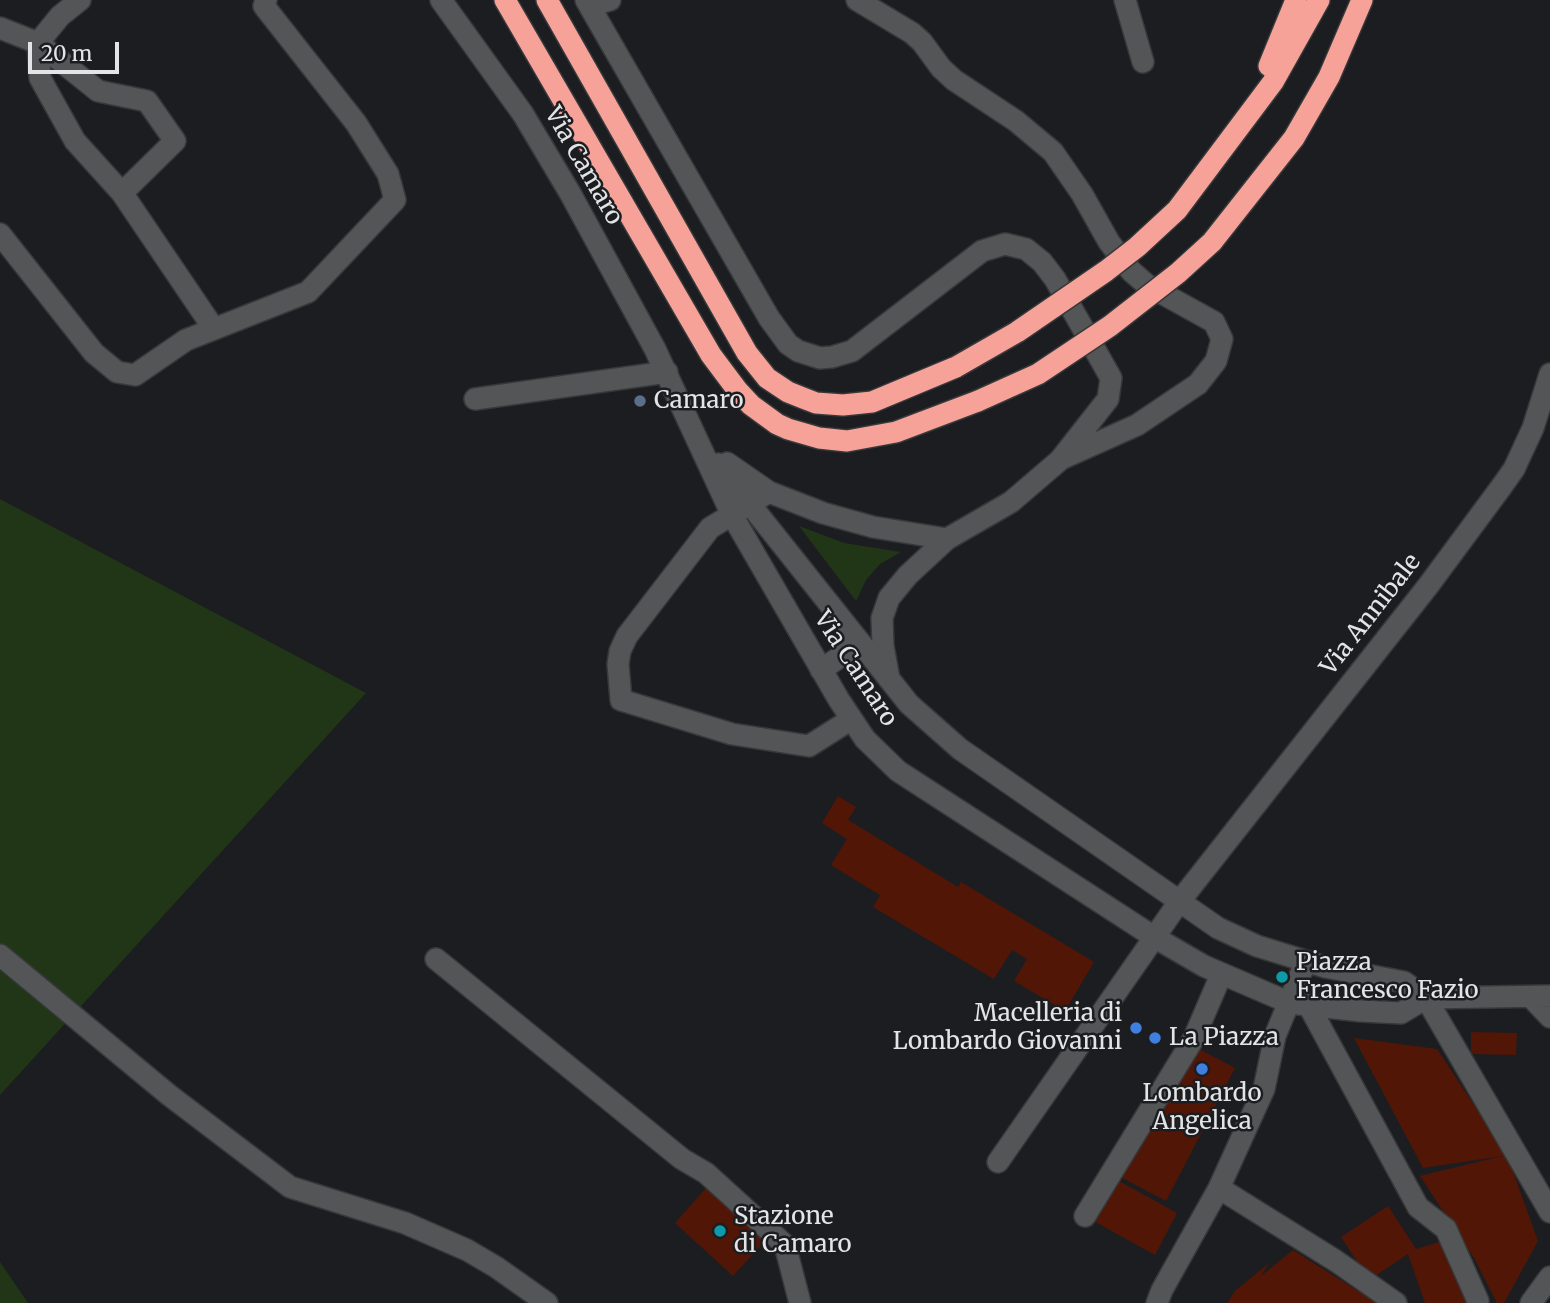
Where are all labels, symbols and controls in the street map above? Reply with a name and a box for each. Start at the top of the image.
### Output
scale bar [32,28,122,72]
text: 20 m [41,40,92,67]
street label: Via Camaro [538,102,628,230]
place label: Camaro [654,387,744,415]
marker: Camaro [632,393,648,409]
street label: Via Annibale [1315,549,1427,681]
street label: Via Camaro [807,606,903,732]
place label: Piazza Francesco Fazio [1296,949,1479,1005]
marker: Piazza Francesco Fazio [1274,969,1290,985]
place label: Macelleria di Lombardo Giovanni [893,1000,1122,1056]
marker: Macelleria di Lombardo Giovanni [1128,1020,1144,1036]
place label: La Piazza [1169,1024,1279,1052]
marker: La Piazza [1147,1030,1163,1046]
marker: Lombardo Angelica [1194,1061,1210,1077]
place label: Lombardo Angelica [1143,1080,1261,1136]
place label: Stazione di Camaro [734,1203,852,1259]
marker: Stazione di Camaro [712,1223,728,1239]

